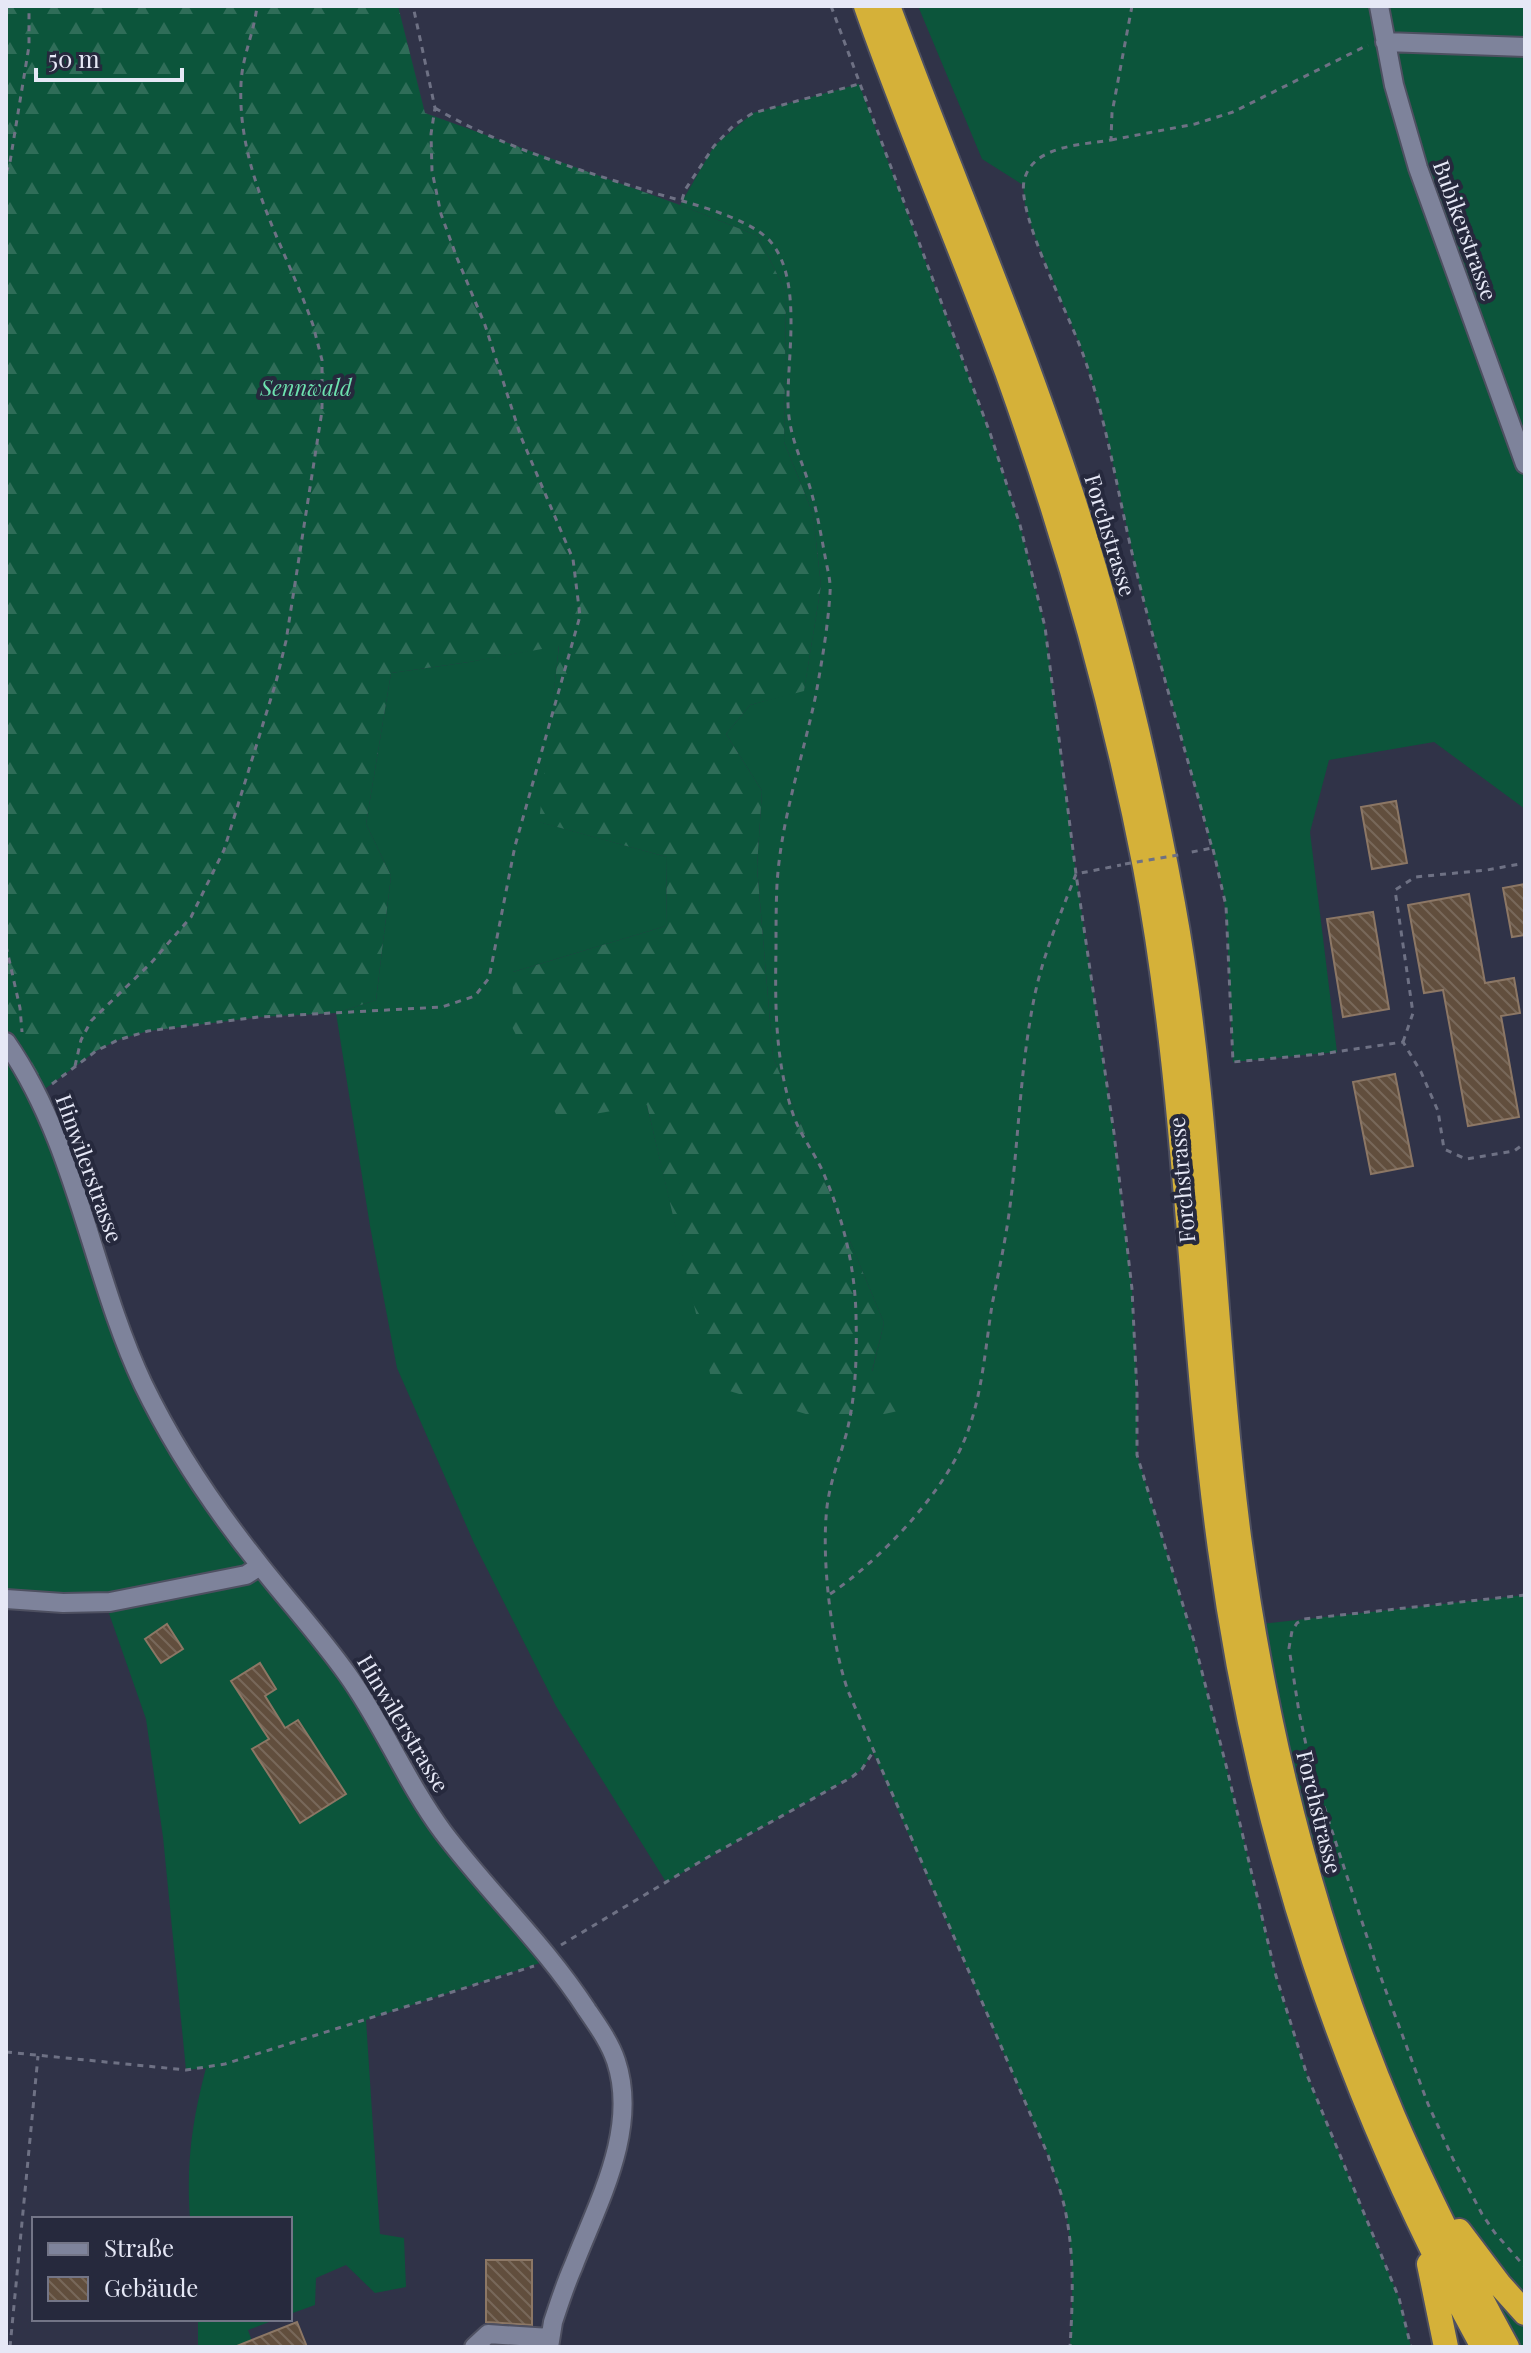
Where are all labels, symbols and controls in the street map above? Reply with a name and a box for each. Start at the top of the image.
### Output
scale bar [36,32,182,82]
text: 50 m [48,42,100,74]
street label: Bubikerstrasse [1427,156,1505,304]
park label: Sennwald [259,372,353,402]
street label: Forchstrasse [1078,470,1144,600]
street label: Hinwilerstrasse [49,1090,131,1246]
street label: Forchstrasse [1161,1116,1201,1244]
street label: Hinwilerstrasse [351,1649,457,1797]
street label: Forchstrasse [1290,1747,1350,1877]
legend [32,2217,292,2321]
text: Straße [104,2231,174,2263]
text: Gebäude [104,2271,199,2303]

